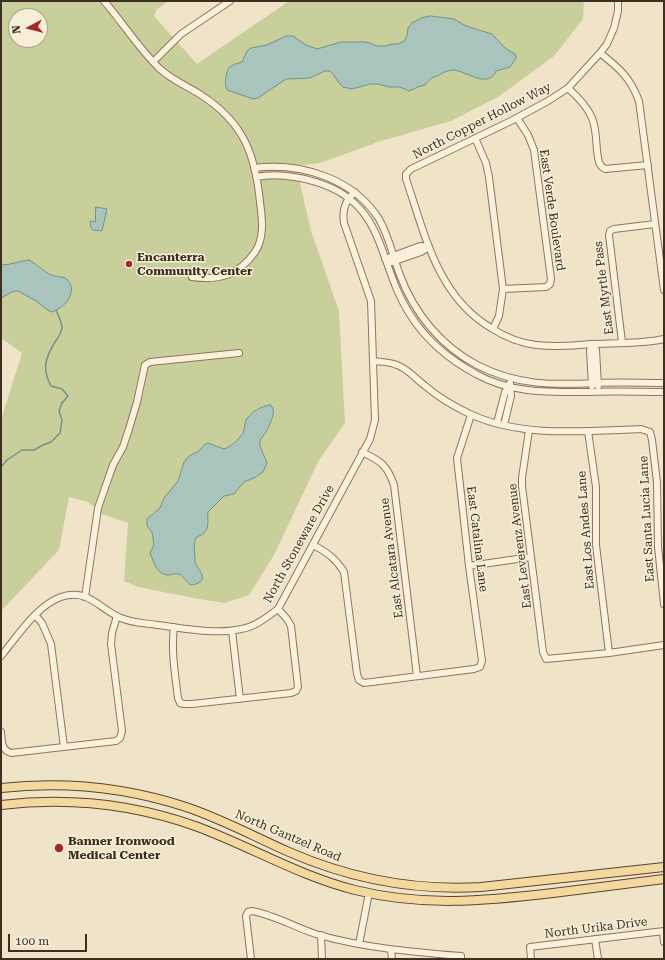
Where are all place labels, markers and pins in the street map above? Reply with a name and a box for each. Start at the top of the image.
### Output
place label: Encanterra Community Center [137,250,252,278]
marker: Encanterra Community Center [124,259,134,269]
place label: Banner Ironwood Medical Center [68,834,175,862]
marker: Banner Ironwood Medical Center [53,842,65,854]

